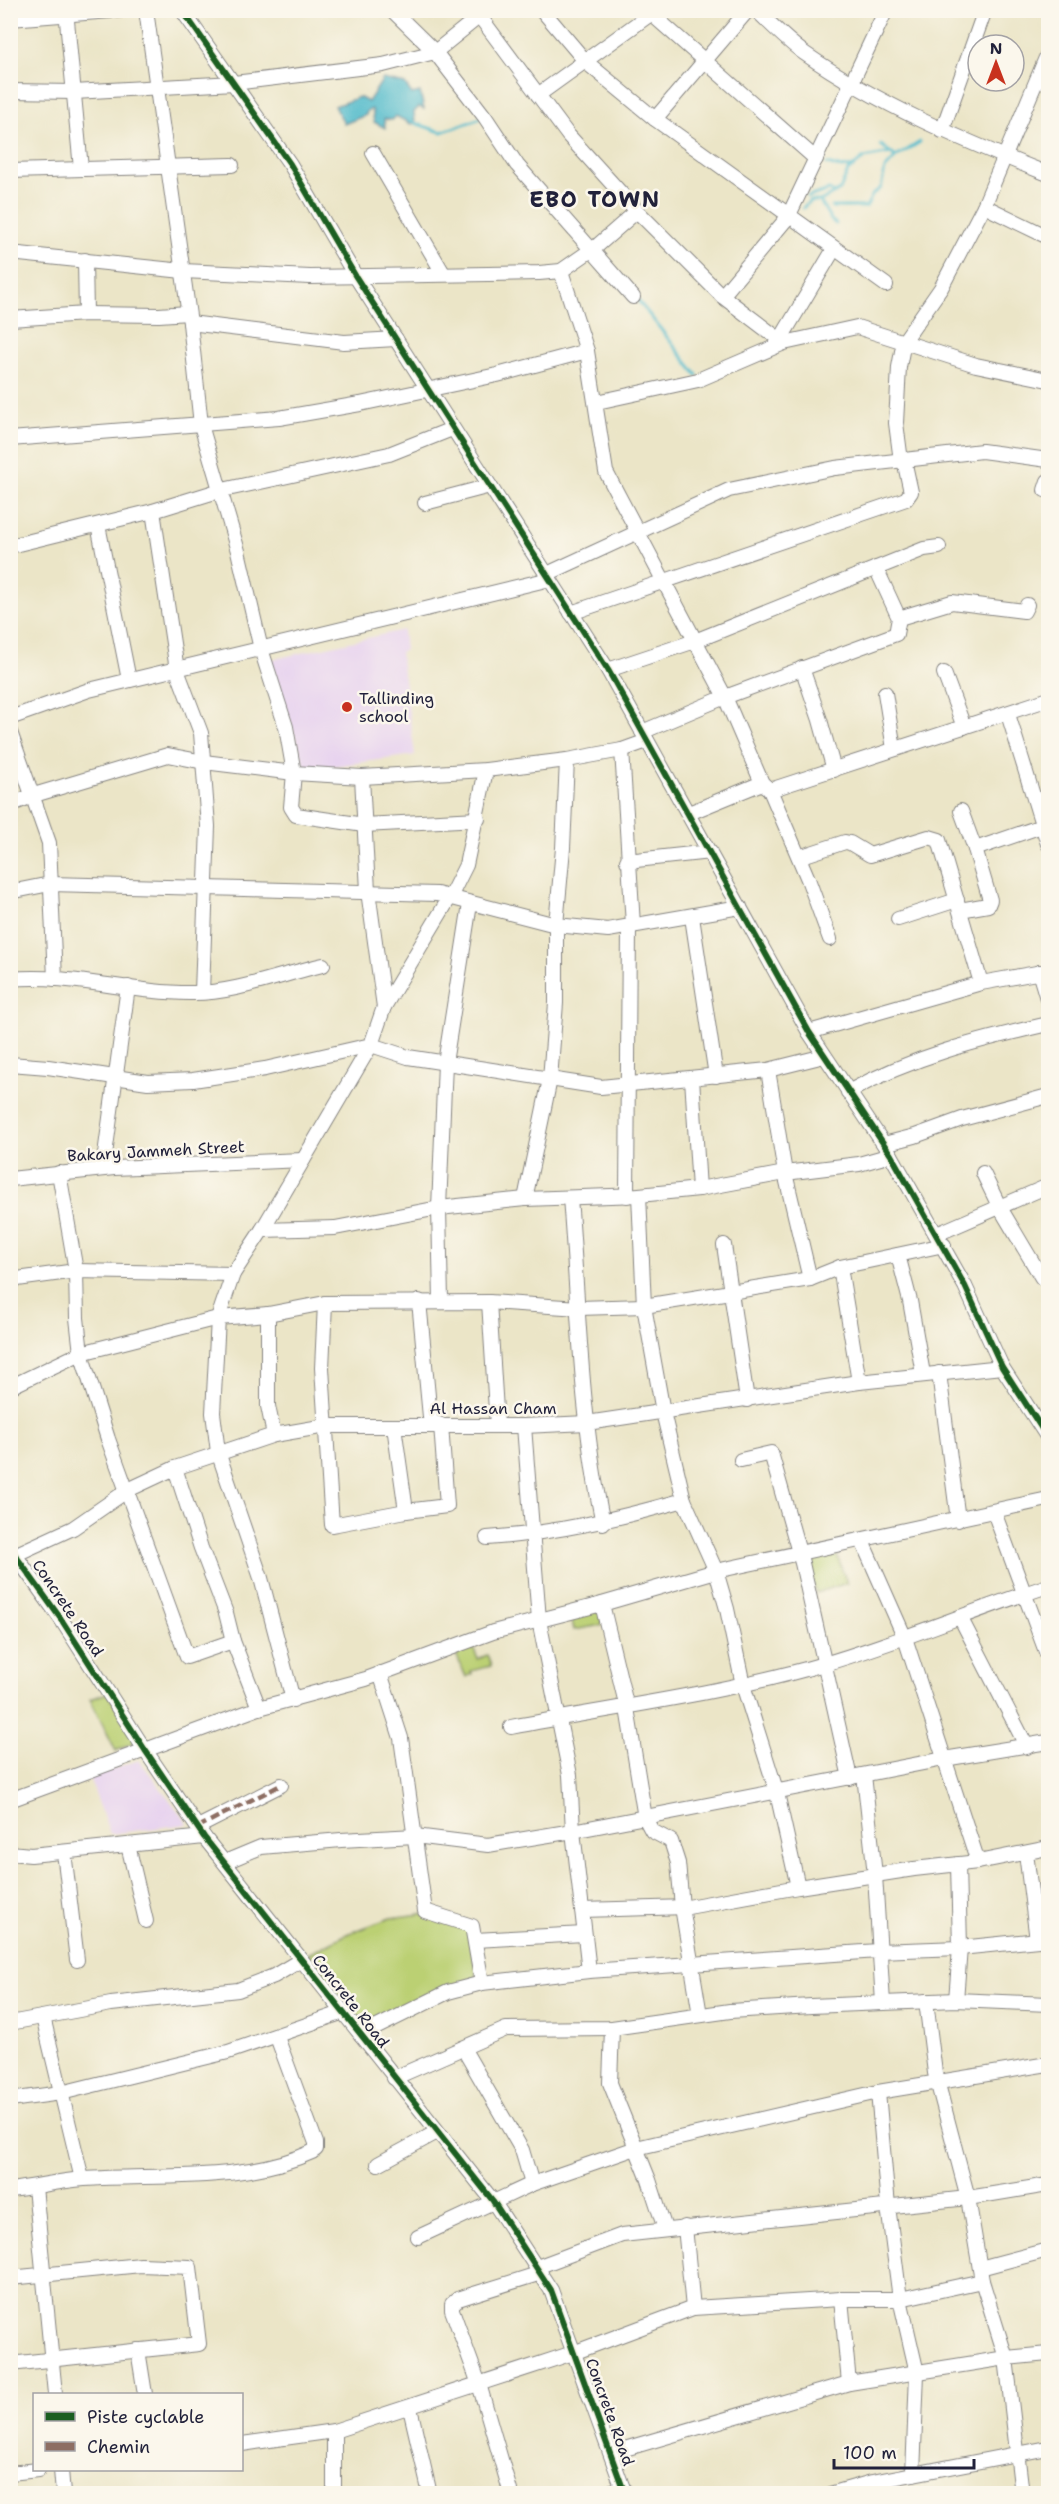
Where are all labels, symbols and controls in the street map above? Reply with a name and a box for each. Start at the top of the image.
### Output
north arrow [966,33,1026,93]
text: N [990,38,1002,59]
district label: EBO TOWN [529,185,661,214]
place label: Tallinding school [359,688,434,727]
marker: Tallinding school [340,700,354,714]
street label: Bakary Jammeh Street [67,1136,245,1166]
street label: Al Hassan Cham [430,1398,557,1419]
street label: Concrete Road [28,1555,108,1661]
street label: Concrete Road [308,1950,394,2052]
street label: Concrete Road [581,2355,639,2469]
legend [33,2393,243,2471]
text: Piste cyclable [87,2405,204,2429]
scale bar [834,2432,974,2470]
text: Chemin [87,2435,150,2459]
text: 100 m [843,2441,897,2465]

